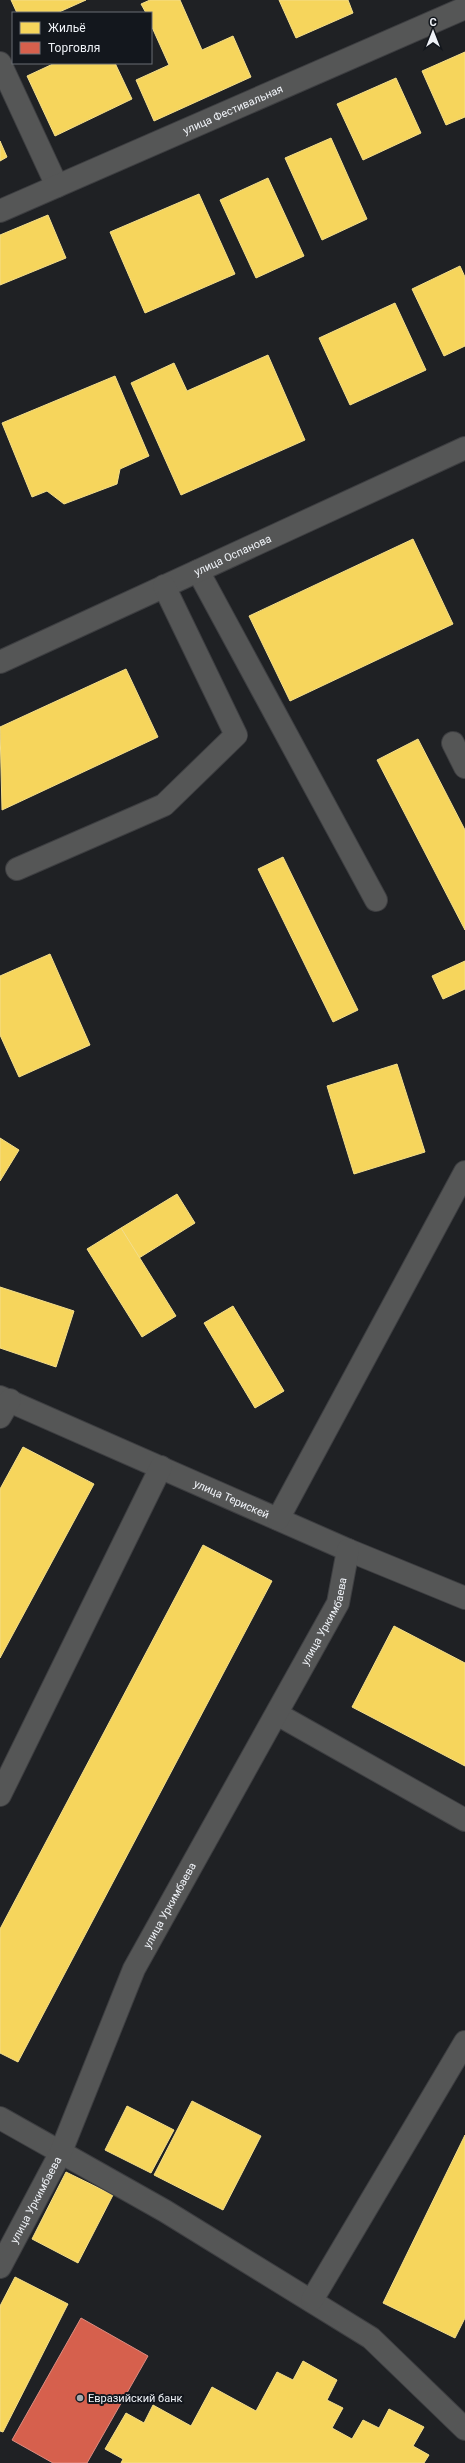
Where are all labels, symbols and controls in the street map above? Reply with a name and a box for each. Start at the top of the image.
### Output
legend [12,12,152,64]
north arrow [413,12,453,52]
text: С [429,16,437,29]
text: Жильё [48,21,86,35]
text: Торговля [48,41,100,55]
street label: улица Фестивальная [181,82,285,137]
street label: улица Оспанова [192,532,273,578]
street label: улица Терискей [192,1477,271,1521]
street label: улица Уркимбаева [298,1576,349,1668]
street label: улица Уркимбаева [140,1860,199,1951]
street label: улица Уркимбаева [7,2154,64,2245]
place label: Евразийский банк [88,2392,183,2405]
marker: Евразийский банк [75,2393,85,2403]

